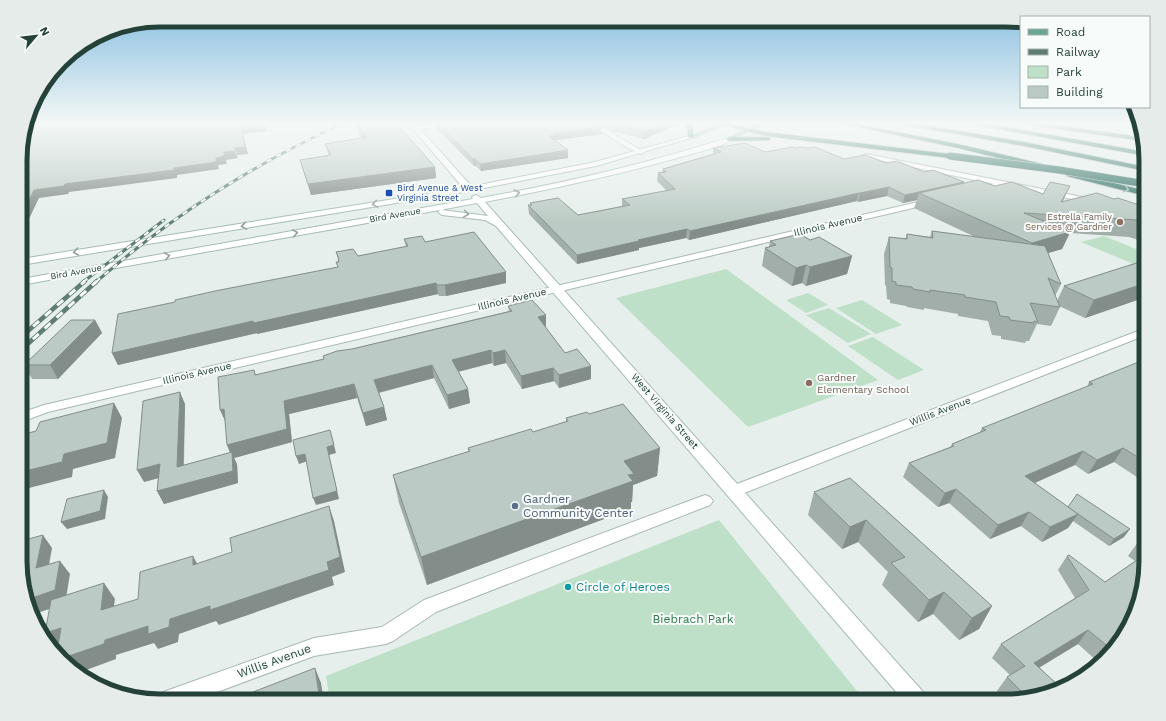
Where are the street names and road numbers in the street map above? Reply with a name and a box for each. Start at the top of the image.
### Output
street label: Bird Avenue [369,206,421,224]
street label: Illinois Avenue [793,212,864,238]
street label: Bird Avenue [50,263,102,281]
street label: Illinois Avenue [477,286,548,312]
street label: Illinois Avenue [162,360,233,386]
street label: West Virginia Street [629,371,701,452]
street label: Willis Avenue [908,394,972,428]
street label: Willis Avenue [235,641,313,681]

